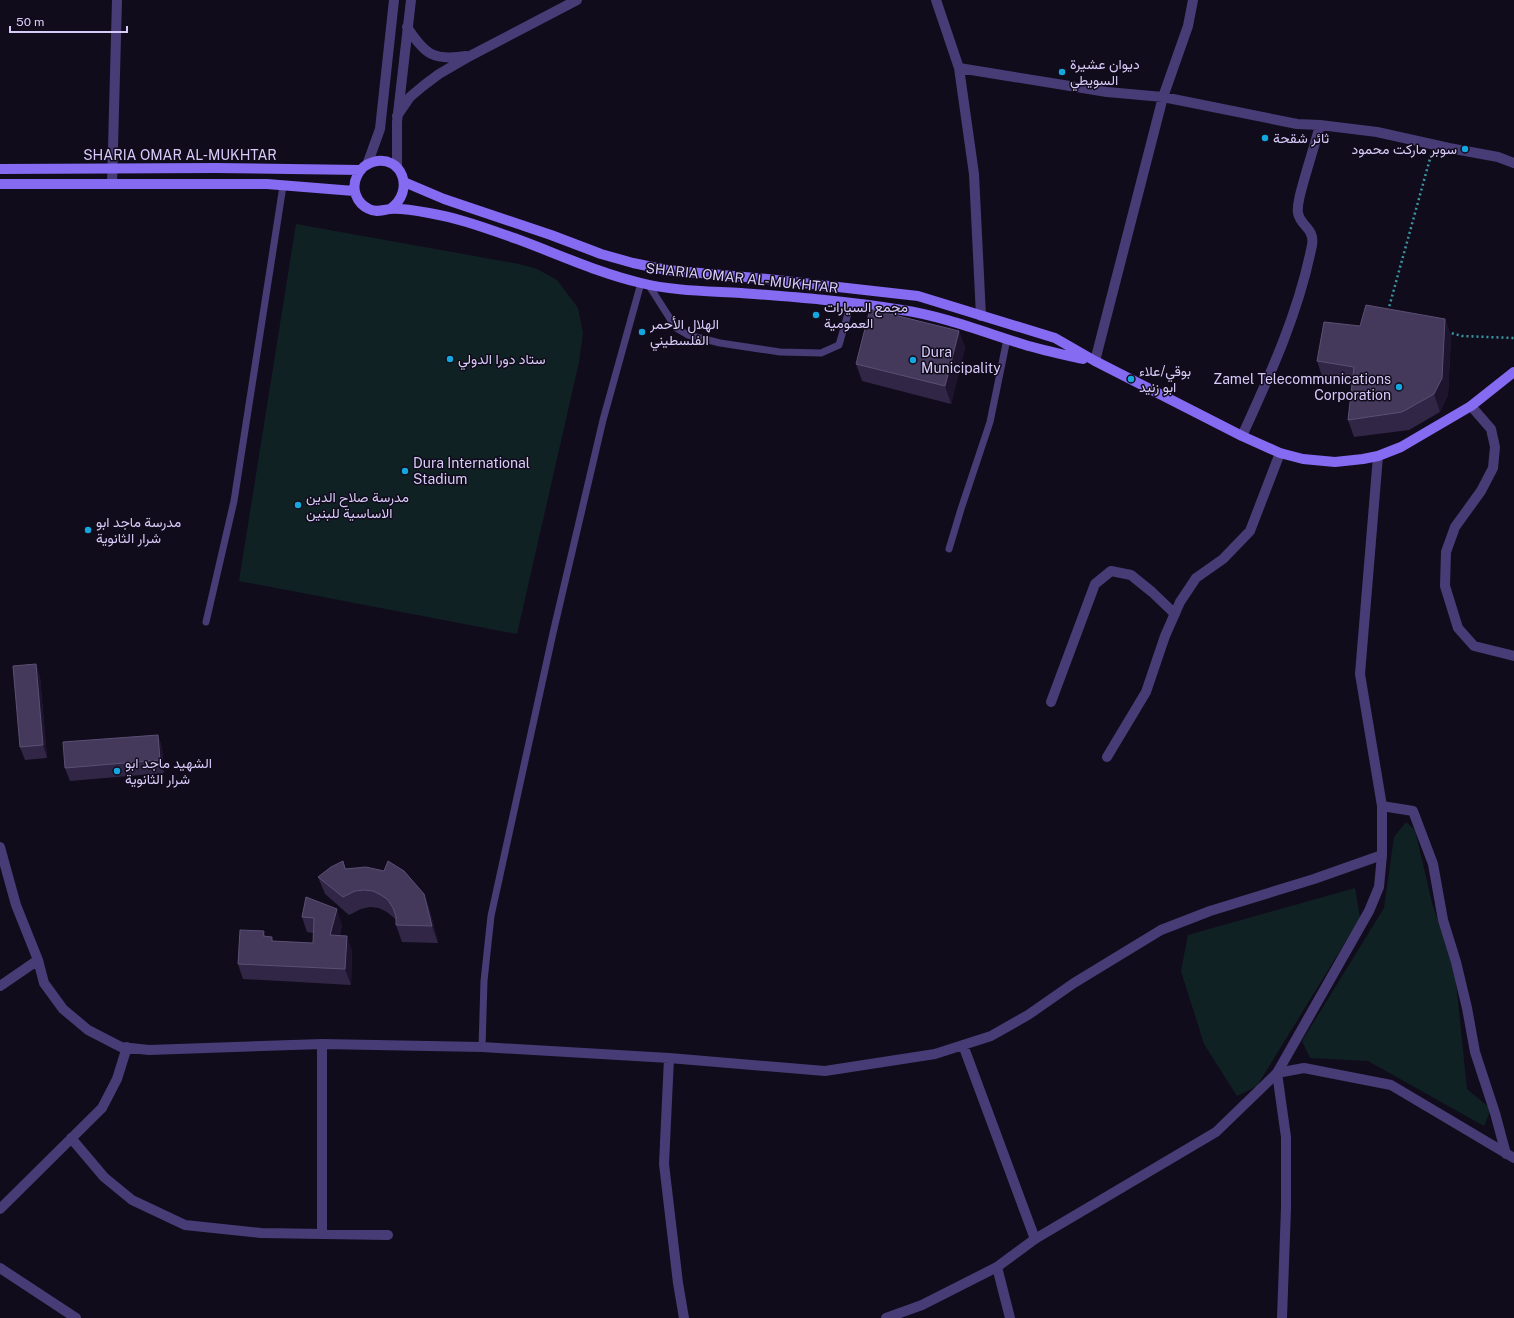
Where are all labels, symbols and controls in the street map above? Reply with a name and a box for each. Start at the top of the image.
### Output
scale bar [10,8,127,34]
text: 50 m [16,15,44,29]
place label: ديوان عشيرة السويطي [1070,56,1140,92]
marker: ديوان عشيرة السويطي [1057,67,1067,77]
place label: ثائر شقحة [1273,130,1330,147]
marker: ثائر شقحة [1260,133,1270,143]
place label: سوبر ماركت محمود [1352,141,1457,158]
marker: سوبر ماركت محمود [1460,144,1470,154]
street label: SHARIA OMAR AL-MUKHTAR [83,147,277,163]
street label: SHARIA OMAR AL-MUKHTAR [645,260,839,296]
place label: مجمع السيارات العمومية [824,299,908,332]
marker: مجمع السيارات العمومية [811,310,821,320]
place label: الهلال الأحمر الفلسطيني [649,316,719,352]
marker: الهلال الأحمر الفلسطيني [637,327,647,337]
place label: Dura Municipality [921,344,1001,376]
place label: ستاد دورا الدولي [458,351,546,371]
marker: ستاد دورا الدولي [445,354,455,364]
marker: Dura Municipality [908,355,918,365]
place label: بوقي/علاء ابو زنيد [1139,363,1191,396]
place label: Zamel Telecommunications Corporation [1213,371,1391,403]
marker: بوقي/علاء ابو زنيد [1126,374,1136,384]
marker: Zamel Telecommunications Corporation [1394,382,1404,392]
place label: Dura International Stadium [413,455,530,487]
marker: Dura International Stadium [400,466,410,476]
place label: مدرسة صلاح الدين الاساسية للبنين [306,489,409,522]
marker: مدرسة صلاح الدين الاساسية للبنين [293,500,303,510]
place label: مدرسة ماجد ابو شرار الثانوية [96,514,181,547]
marker: مدرسة ماجد ابو شرار الثانوية [83,525,93,535]
place label: الشهيد ماجد ابو شرار الثانوية [125,755,212,788]
marker: الشهيد ماجد ابو شرار الثانوية [112,766,122,776]

